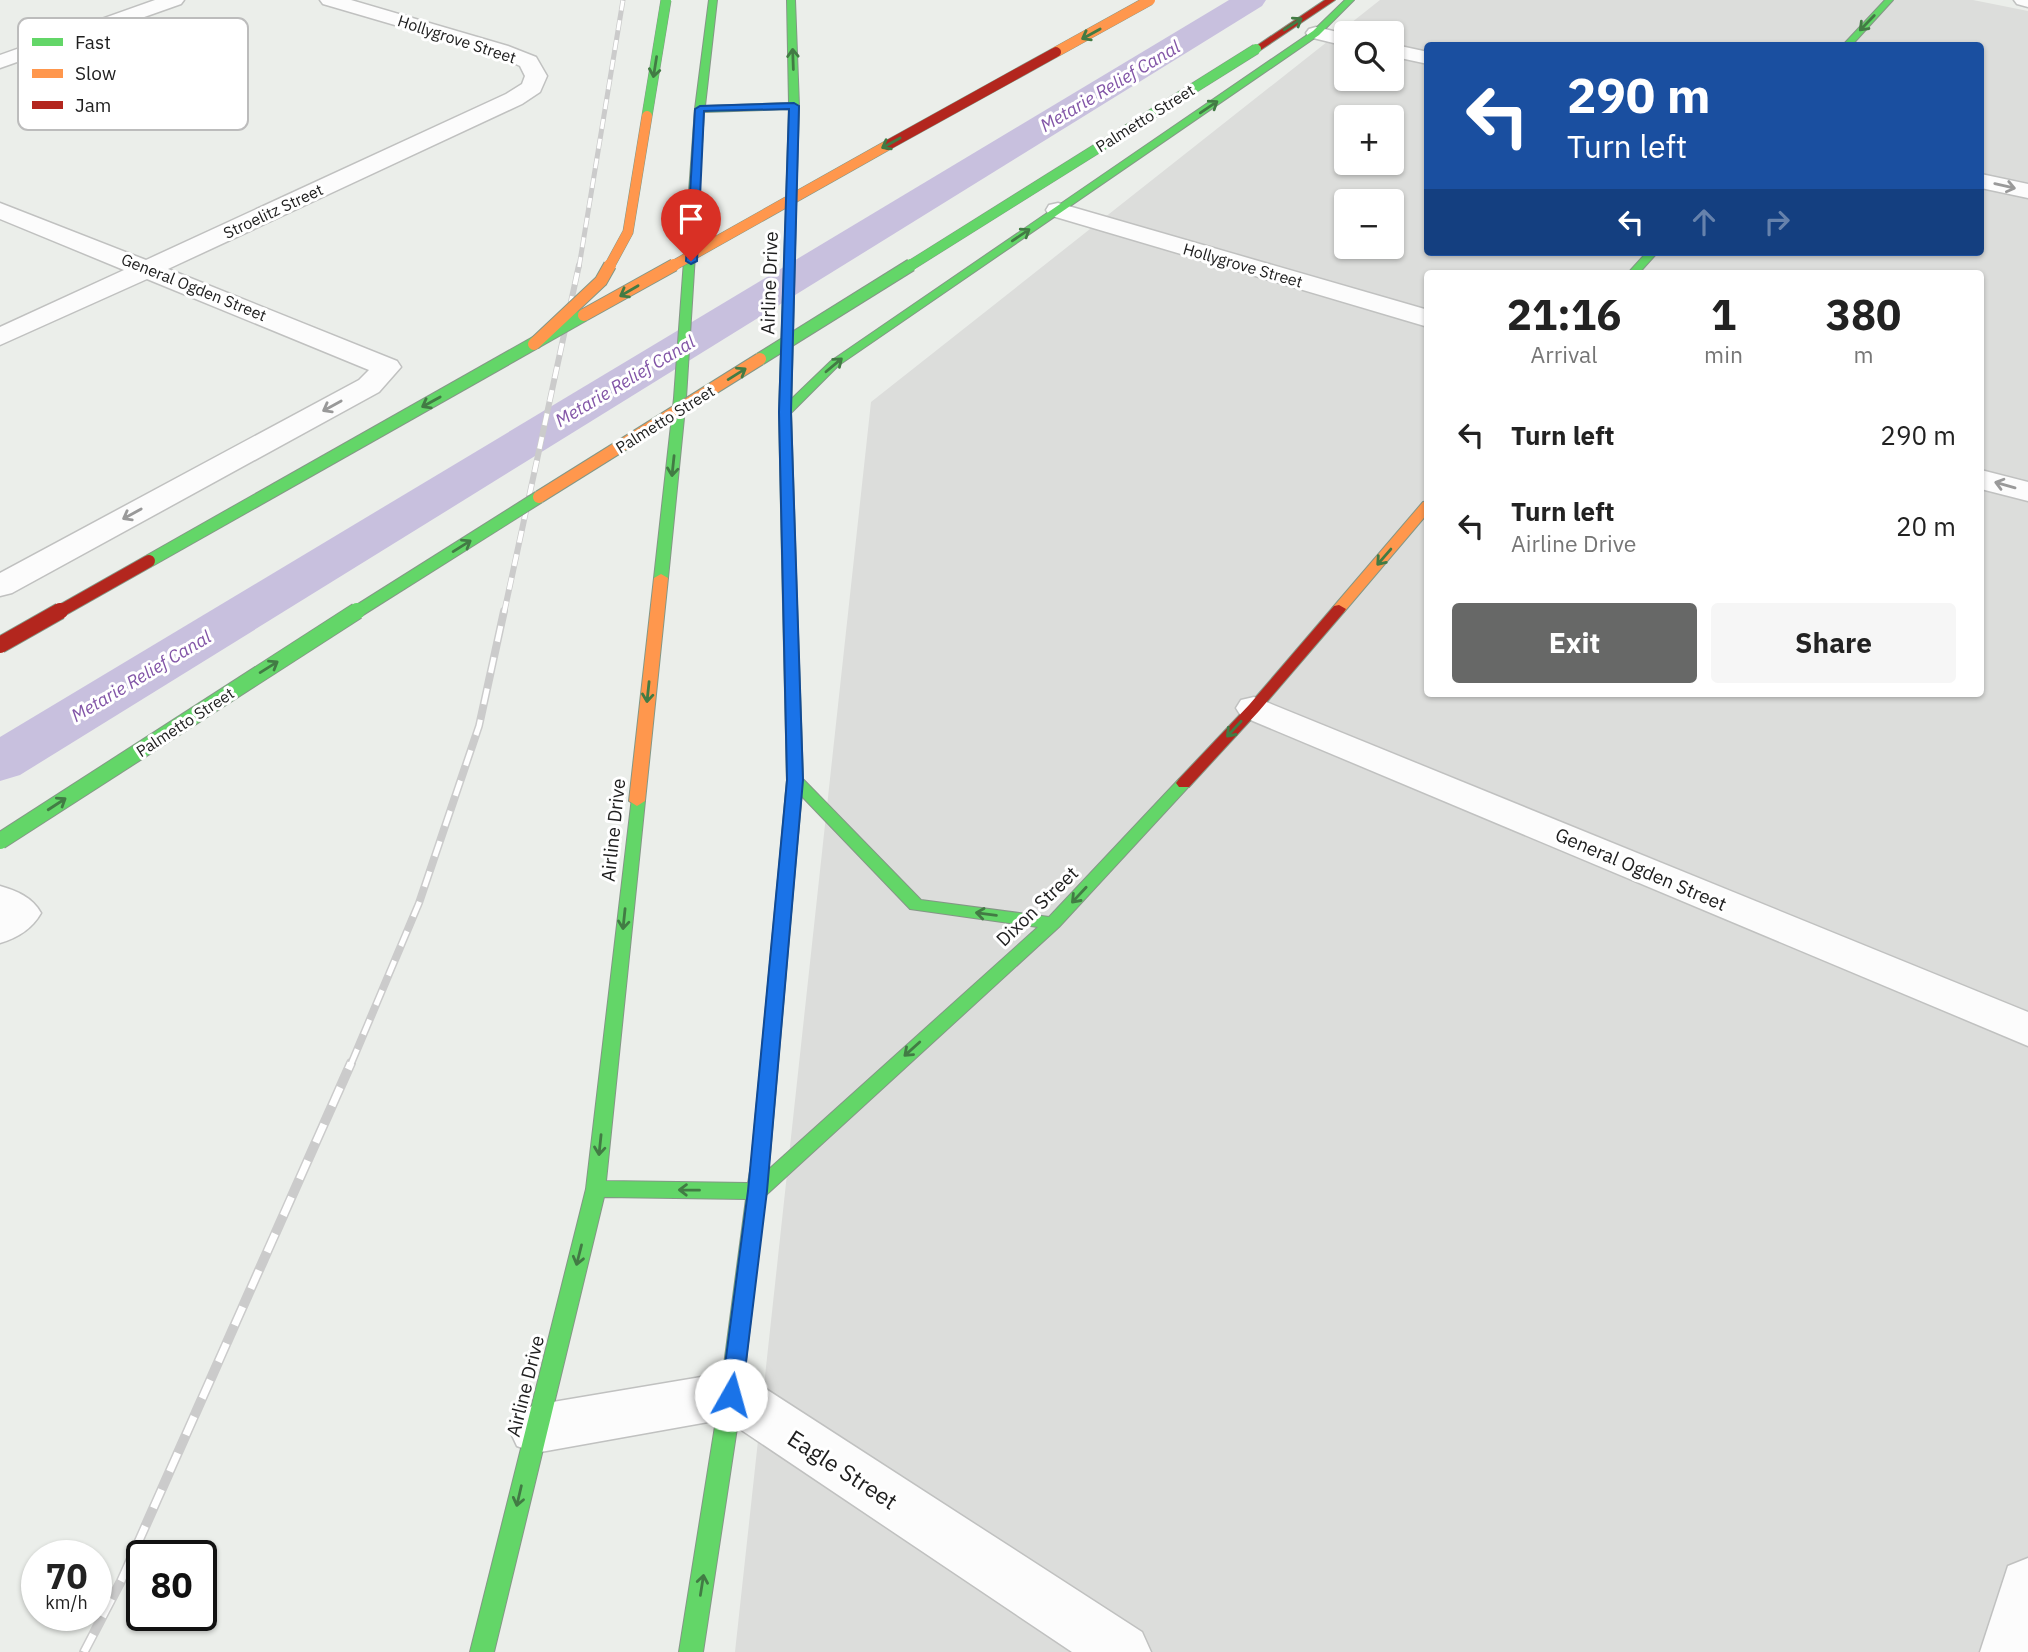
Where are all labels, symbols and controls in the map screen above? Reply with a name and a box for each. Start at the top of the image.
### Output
street label: Hollygrove Street [395,10,519,68]
one-way arrow [1859,14,1876,31]
one-way arrow [1283,17,1303,31]
legend [18,18,248,130]
map controls [1334,21,1404,259]
button: search [1334,21,1404,91]
one-way arrow [1081,27,1101,41]
text: Fast [75,30,111,54]
water label: Metarie Relief Canal [1036,35,1184,137]
one-way arrow [786,48,799,71]
one-way arrow [648,55,661,78]
text: Slow [75,61,116,85]
text: 290 m [1567,63,1711,126]
icon: left [1452,70,1543,161]
street label: Palmetto Street [1092,80,1198,156]
text: Jam [75,93,111,117]
one-way arrow [1199,100,1218,114]
button: + [1334,105,1404,175]
text: Turn left [1567,125,1687,167]
one-way arrow [882,136,902,150]
street label: Stroelitz Street [220,179,326,243]
one-way arrow [1993,180,2015,193]
pin [661,189,721,261]
button: − [1334,189,1404,259]
icon: arrive [672,200,710,238]
icon: left [1612,203,1650,241]
icon: ahead [1685,203,1723,241]
icon: right [1758,203,1796,241]
one-way arrow [1011,228,1030,243]
street label: Airline Drive [755,231,783,335]
street label: Hollygrove Street [1181,238,1305,292]
street label: General Ogden Street [119,249,269,325]
one-way arrow [619,284,639,298]
text: 21:16 [1507,287,1621,342]
text: 1 [1711,287,1736,342]
text: 380 [1826,287,1901,342]
water label: Metarie Relief Canal [551,330,699,432]
text: Arrival [1531,339,1598,369]
text: min [1704,339,1743,369]
text: m [1853,339,1874,369]
one-way arrow [825,357,843,373]
one-way arrow [727,366,747,380]
street label: Palmetto Street [612,381,718,457]
one-way arrow [421,395,441,409]
one-way arrow [322,400,343,413]
icon: left [1452,416,1490,454]
text: Turn left [1511,418,1614,452]
text: 290 m [1880,418,1956,452]
one-way arrow [666,454,679,477]
one-way arrow [1994,478,2016,491]
text: Turn left [1511,494,1614,528]
icon: left [1452,507,1490,545]
one-way arrow [122,508,143,522]
text: 20 m [1896,509,1956,543]
text: Airline Drive [1511,528,1636,558]
one-way arrow [451,539,471,553]
one-way arrow [1376,548,1392,566]
button: Exit [1452,603,1697,683]
button: Share [1711,603,1956,683]
water label: Metarie Relief Canal [67,625,215,727]
one-way arrow [258,660,278,674]
one-way arrow [642,681,655,703]
street label: Palmetto Street [132,683,238,761]
one-way arrow [1226,720,1243,737]
street label: Airline Drive [596,777,630,883]
one-way arrow [47,797,67,811]
street label: General Ogden Street [1552,822,1730,916]
street label: Dixon Street [991,861,1083,951]
one-way arrow [1071,886,1087,904]
one-way arrow [618,907,631,929]
one-way arrow [975,908,997,921]
one-way arrow [903,1041,921,1057]
one-way arrow [594,1133,607,1156]
one-way arrow [678,1183,701,1197]
one-way arrow [572,1243,585,1266]
street label: Airline Drive [501,1333,549,1439]
position arrow [694,1358,768,1432]
street label: Eagle Street [782,1422,904,1516]
one-way arrow [512,1484,526,1507]
speed limit sign: 80 [126,1540,217,1631]
text: 70 [45,1553,88,1599]
one-way arrow [696,1574,709,1596]
text: km/h [45,1591,88,1614]

